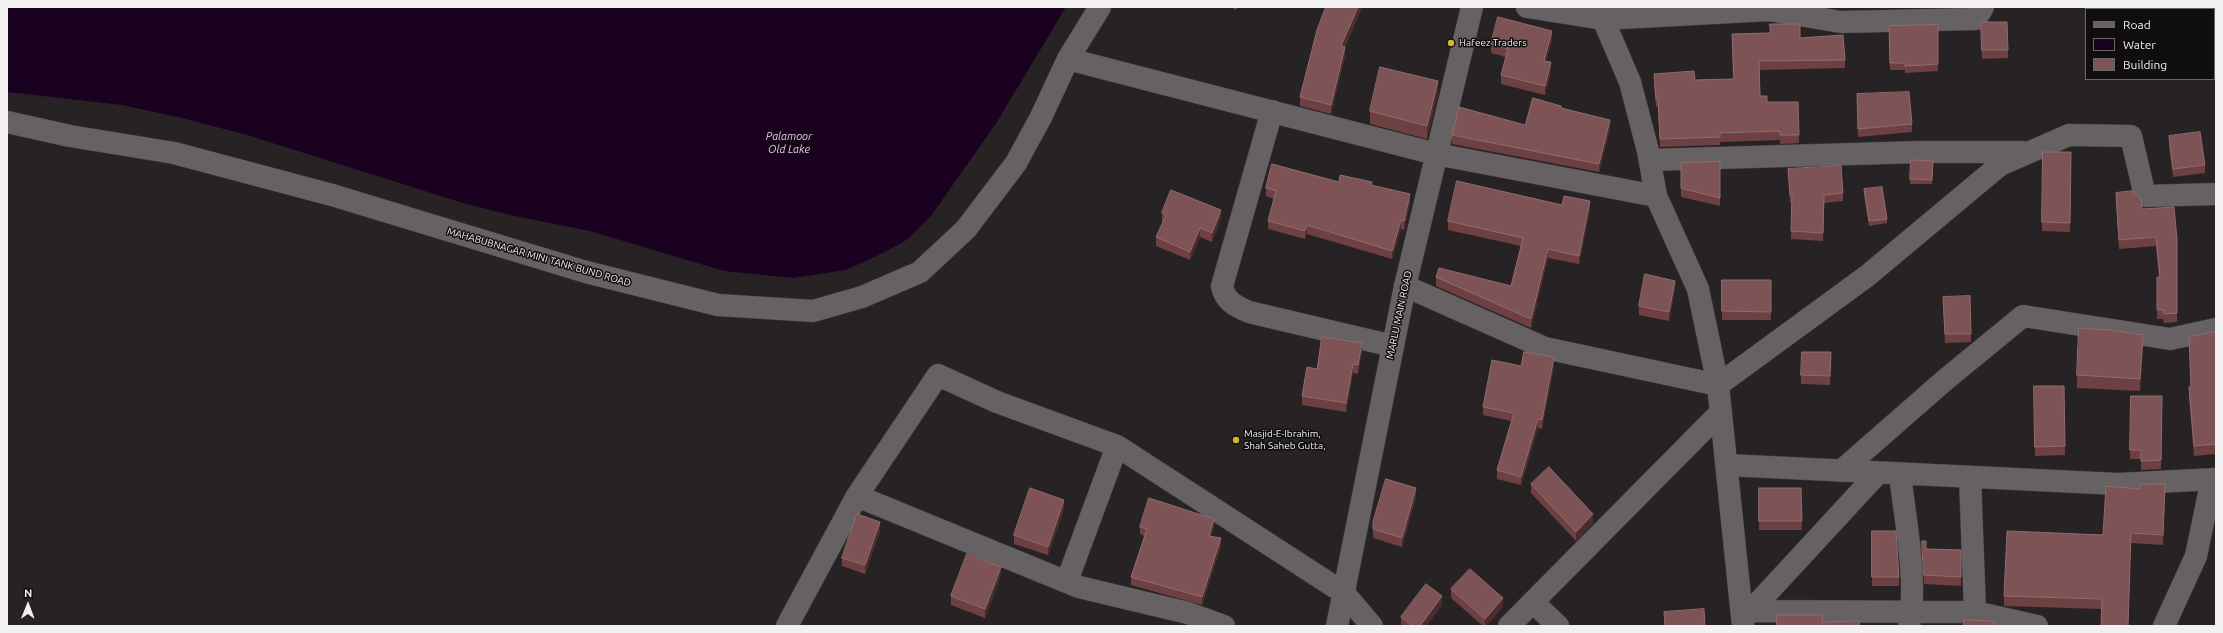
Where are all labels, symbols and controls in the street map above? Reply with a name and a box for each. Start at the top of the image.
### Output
legend [2085,8,2215,80]
text: Road [2123,18,2151,31]
place label: Hafeez Traders [1459,37,1526,49]
marker: Hafeez Traders [1446,38,1456,48]
text: Water [2123,38,2156,51]
text: Building [2123,58,2167,71]
water label: Palamoor Old Lake [766,129,812,155]
street label: MAHABUBNAGAR MINI TANK BUND ROAD [446,225,632,289]
street label: MARLU MAIN ROAD [1384,270,1414,360]
place label: Masjid-E-Ibrahim, Shah Saheb Gutta, [1244,428,1326,452]
marker: Masjid-E-Ibrahim, Shah Saheb Gutta, [1231,435,1241,445]
north arrow [8,585,48,625]
text: N [24,587,32,599]

